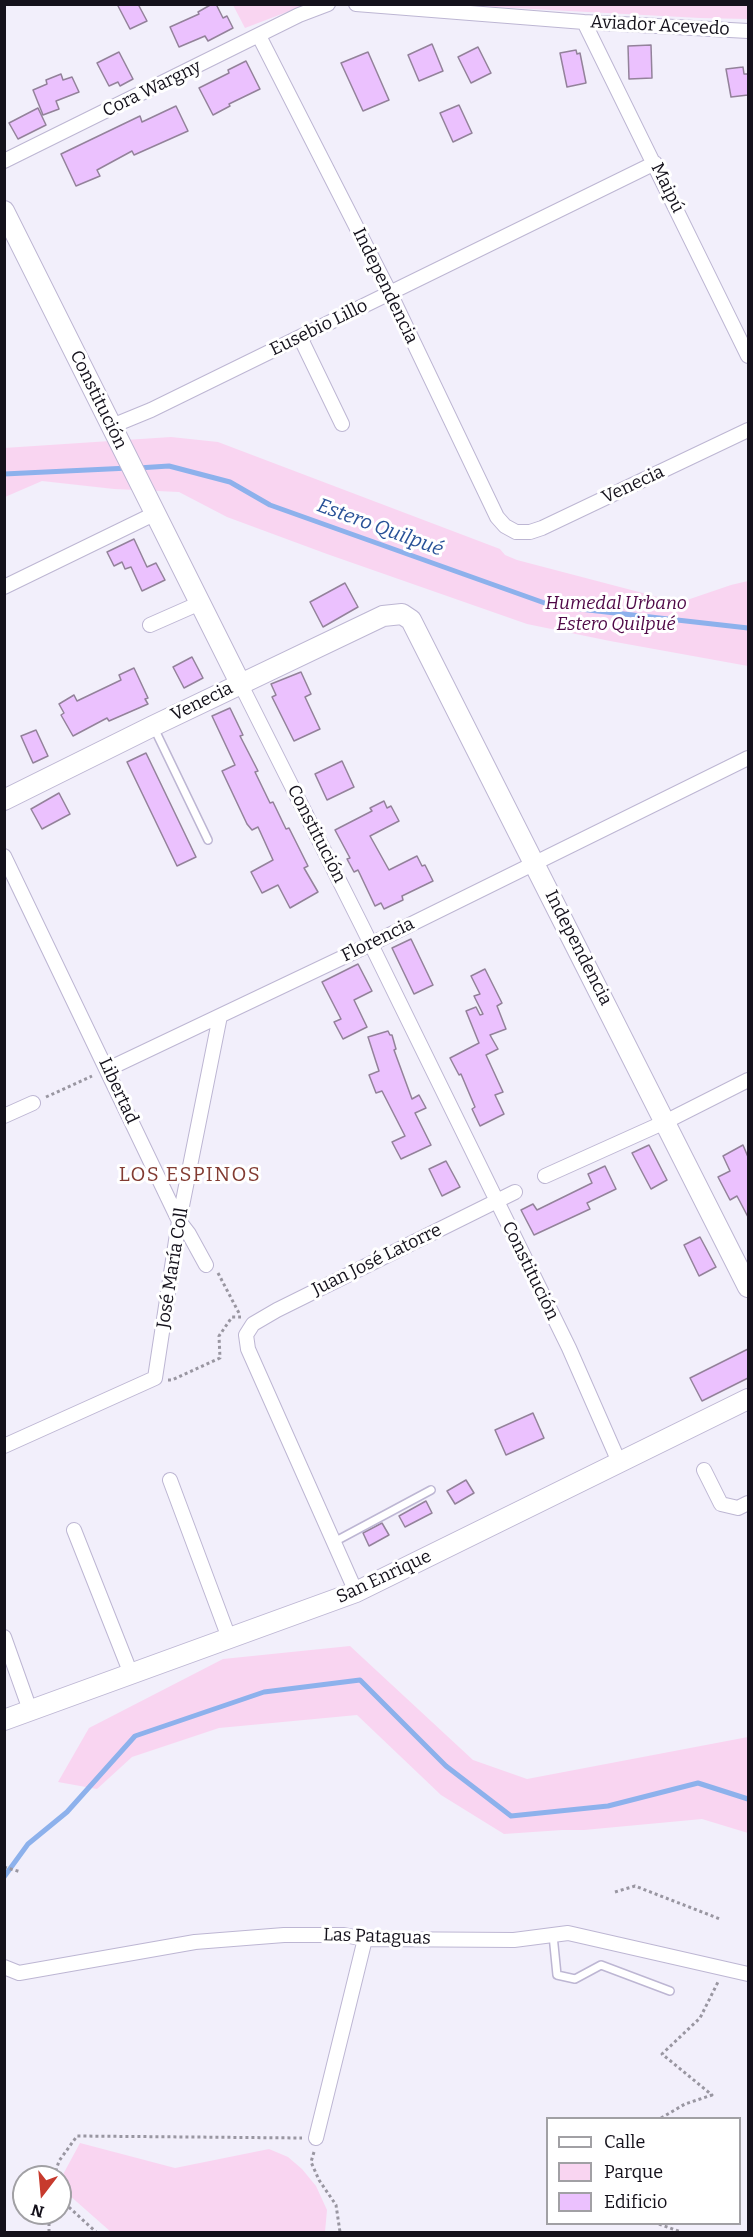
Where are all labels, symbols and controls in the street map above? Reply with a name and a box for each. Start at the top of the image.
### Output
street label: Aviador Acevedo [590,12,730,40]
street label: Cora Wargny [99,56,205,122]
street label: Maipú [646,160,688,216]
street label: Independencia [348,225,422,347]
street label: Eusebio Lillo [267,295,371,361]
street label: Constitución [65,347,131,453]
street label: Venecia [598,461,668,509]
water label: Estero Quilpué [314,494,446,562]
park label: Humedal Urbano Estero Quilpué [545,593,687,636]
street label: Venecia [168,678,236,726]
street label: Constitución [282,781,350,887]
street label: Independencia [540,887,616,1009]
street label: Florencia [338,913,418,967]
street label: Libertad [93,1055,143,1127]
district label: LOS ESPINOS [119,1163,261,1187]
street label: José María Coll [153,1206,193,1330]
street label: Constitución [497,1218,563,1324]
street label: Juan José Latorre [309,1219,445,1301]
street label: San Enrique [333,1546,435,1608]
street label: Las Pataguas [323,1924,431,1950]
legend [546,2117,741,2225]
text: Calle [604,2131,645,2153]
text: Parque [604,2161,663,2183]
north arrow [12,2165,72,2225]
text: Edificio [604,2191,667,2213]
text: N [29,2200,46,2222]

